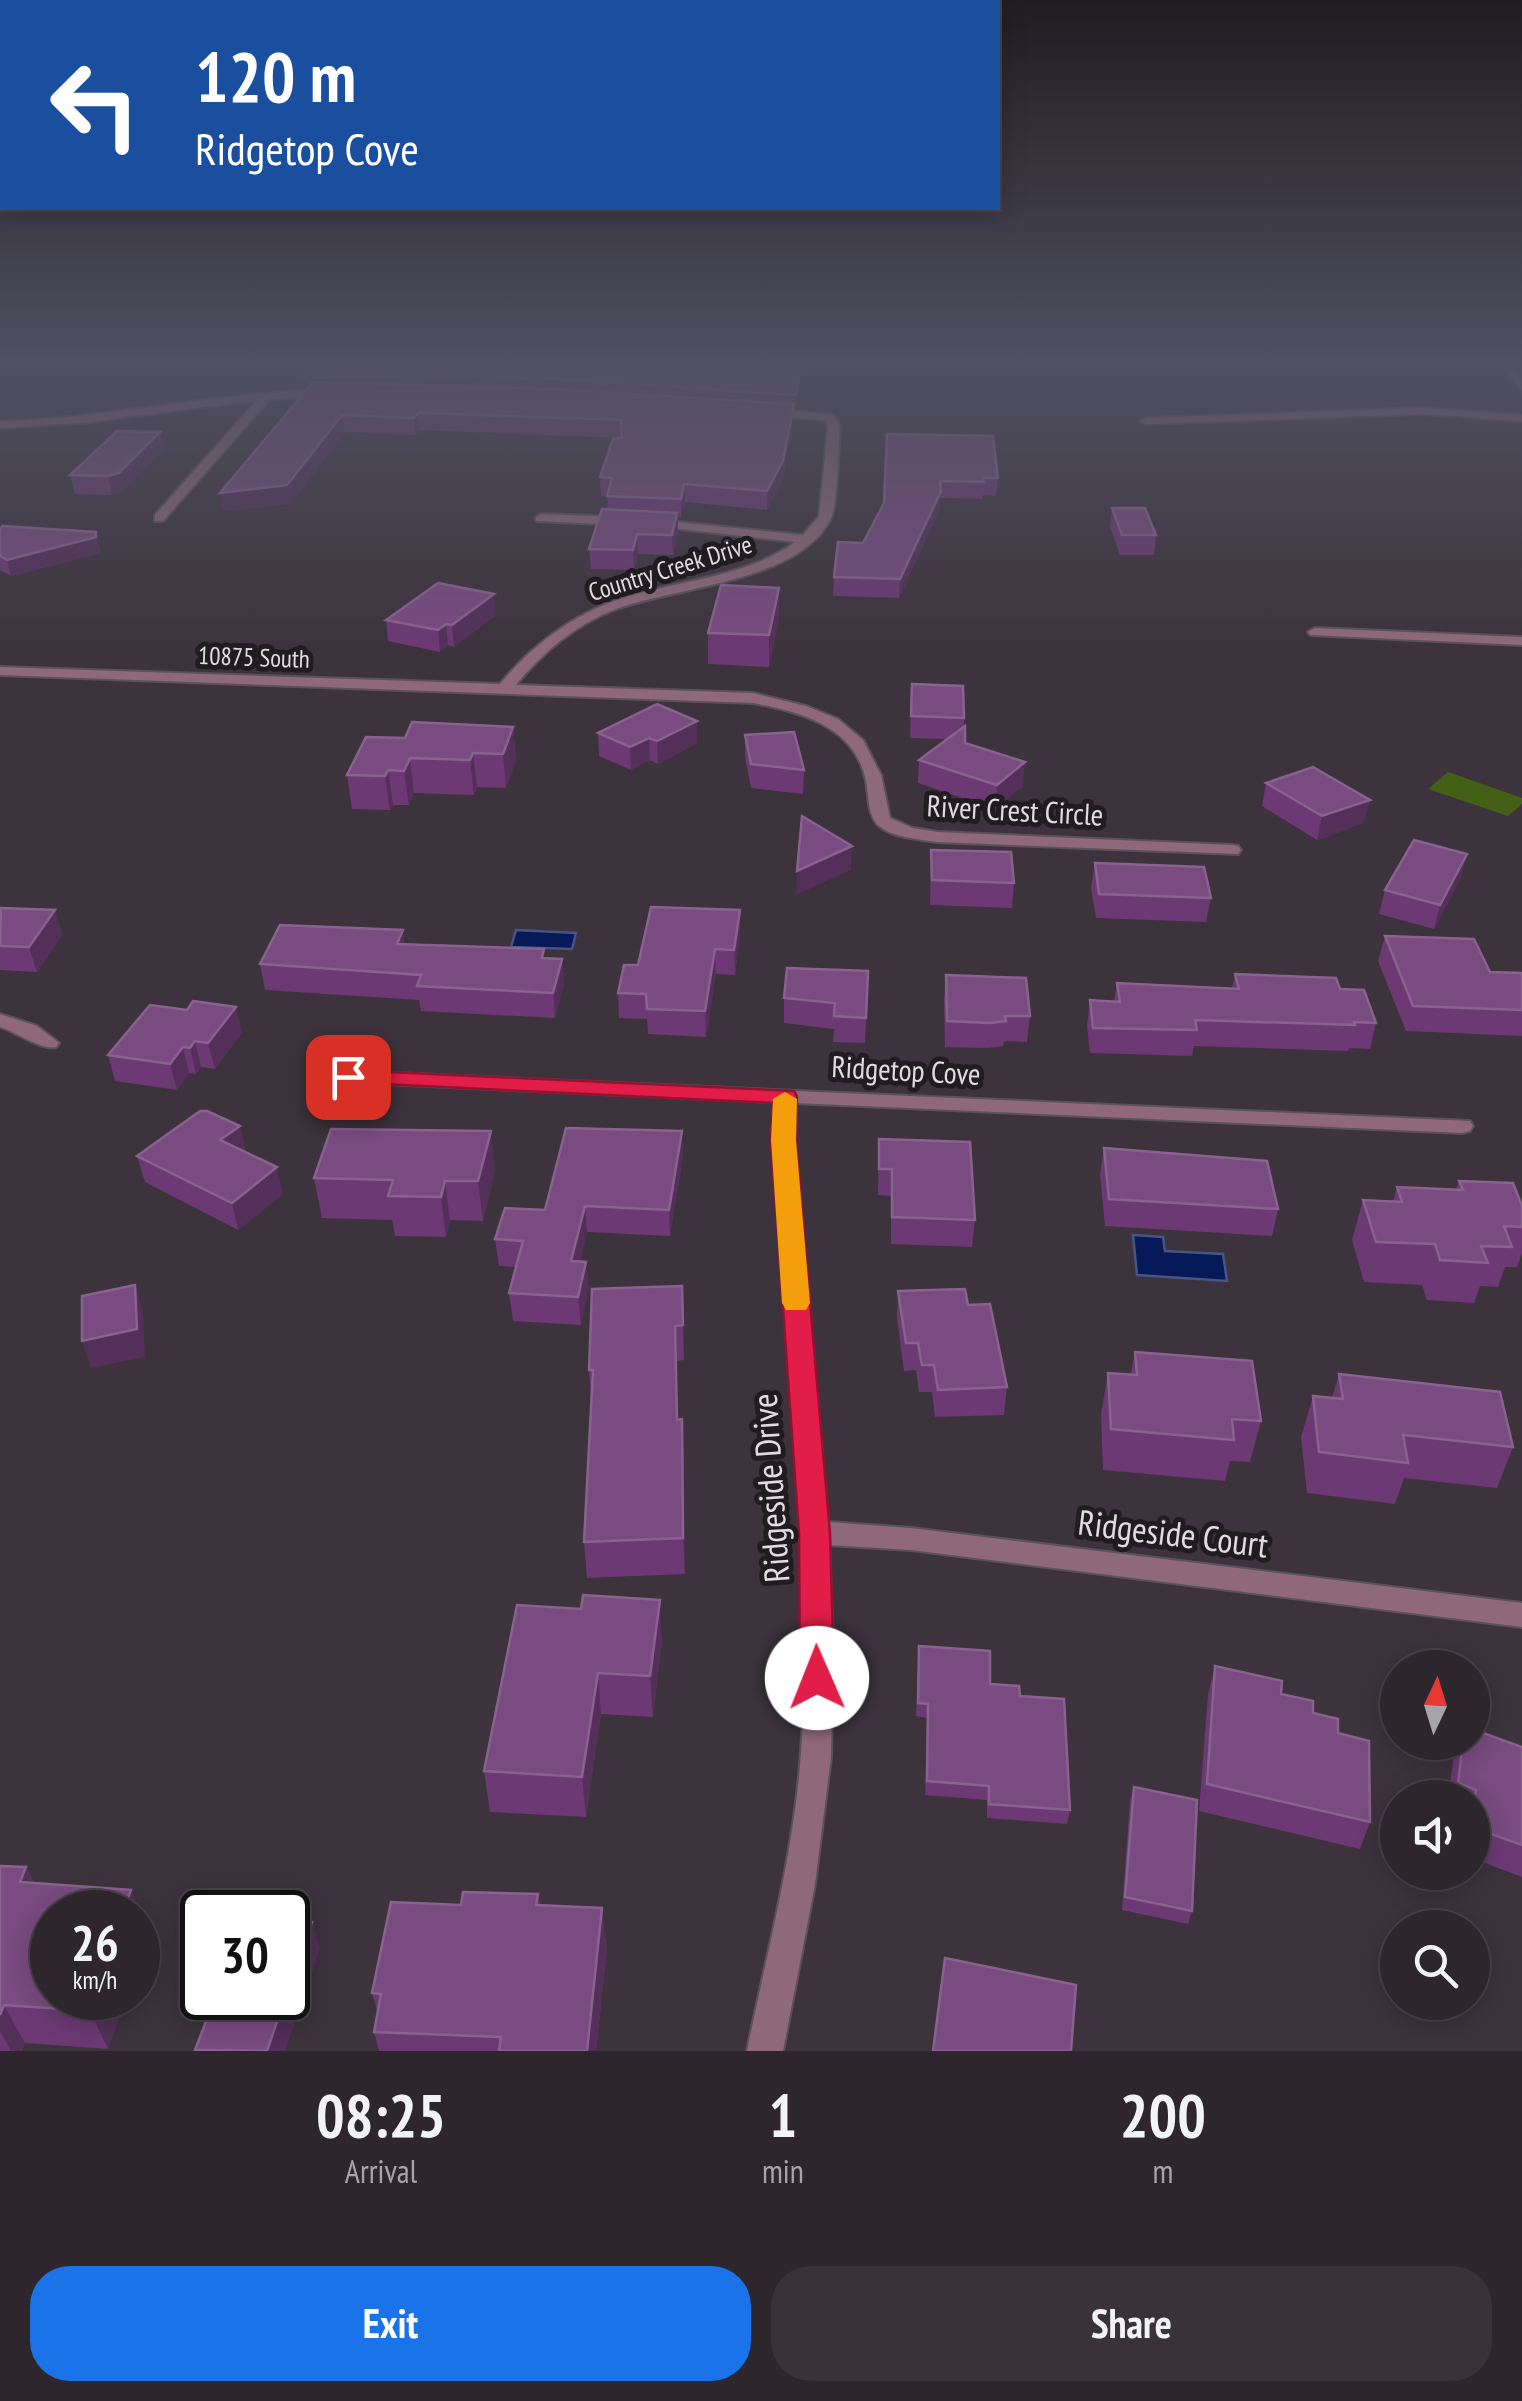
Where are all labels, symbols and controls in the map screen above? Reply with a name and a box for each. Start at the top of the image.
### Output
text: 120 m [195,31,356,121]
icon: left [30,40,160,170]
text: Ridgetop Cove [195,119,419,177]
street label: Country Creek Drive [584,528,756,608]
street label: 10875 South [198,639,310,675]
street label: River Crest Circle [926,785,1104,834]
pin [306,1035,391,1120]
street label: Ridgetop Cove [831,1046,982,1093]
icon: arrive [321,1050,376,1105]
street label: Ridgeside Drive [740,1392,800,1584]
street label: Ridgeside Court [1076,1499,1271,1568]
position arrow [765,1626,869,1730]
north arrow [1380,1650,1490,1760]
map controls [1380,1650,1490,2020]
button: sound [1380,1780,1490,1890]
speed limit sign: 30 [180,1890,310,2020]
text: 26 [71,1910,119,1975]
button: search [1380,1910,1490,2020]
text: km/h [73,1964,117,1996]
text: 08:25 [316,2076,446,2154]
text: 1 [769,2076,797,2154]
text: 200 [1120,2076,1206,2154]
text: Arrival [345,2150,417,2192]
text: min [762,2150,804,2192]
text: m [1152,2150,1173,2192]
button: Exit [30,2266,751,2381]
button: Share [771,2266,1492,2381]

